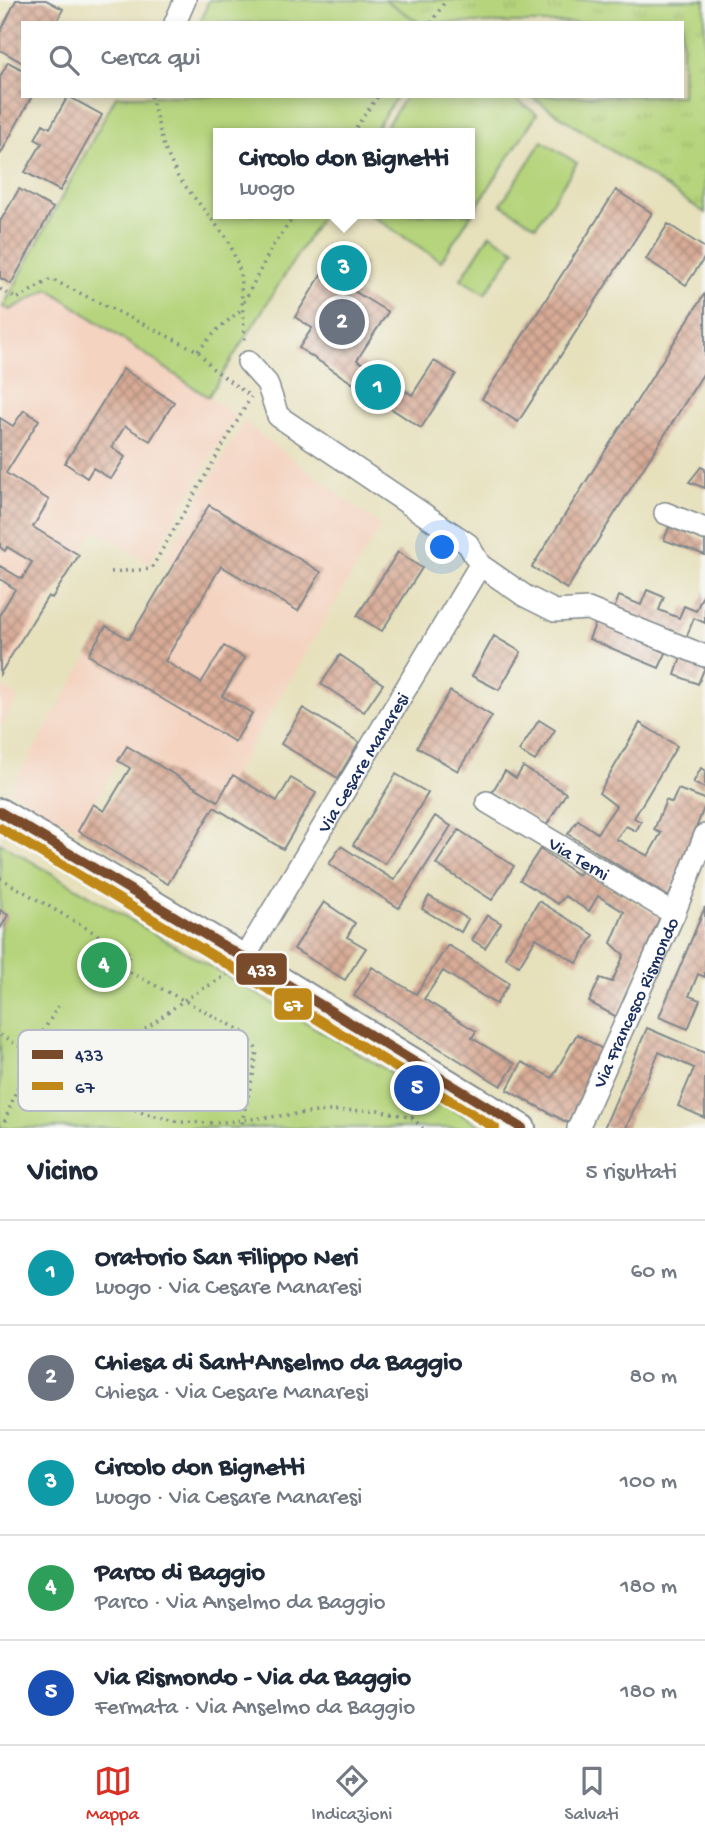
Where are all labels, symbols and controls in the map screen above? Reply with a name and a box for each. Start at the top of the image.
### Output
search box [21,21,684,98]
icon: search [45,41,83,79]
text: Cerca qui [101,44,201,75]
popup [213,128,475,219]
text: Circolo don Bignetti [239,145,449,176]
text: Luogo [239,176,295,203]
pin: 3 [321,242,367,294]
pin: 2 [319,296,365,348]
pin: 1 [355,361,401,413]
your location [425,530,459,564]
street label: Via Cesare Manaresi [313,689,416,839]
street label: Via Terni [542,833,612,888]
street label: Via Francesco Rismondo [589,915,686,1093]
pin: 4 [81,939,127,991]
line badge: 433 [235,952,288,986]
text: 433 [247,961,276,984]
line badge: 67 [273,987,313,1021]
text: 67 [283,996,304,1019]
legend [18,1030,248,1111]
text: 433 [75,1046,104,1069]
pin: 5 [394,1062,440,1114]
text: 67 [75,1078,96,1101]
text: Vicino [28,1156,98,1191]
text: 5 risultati [585,1160,677,1187]
text: Oratorio San Filippo Neri [95,1244,359,1275]
text: 1 [46,1259,56,1286]
text: 60 m [631,1259,677,1286]
text: Luogo · Via Cesare Manaresi [95,1275,362,1302]
text: Chiesa di Sant'Anselmo da Baggio [95,1349,462,1380]
text: 2 [45,1364,57,1391]
text: 80 m [630,1364,677,1391]
text: Chiesa · Via Cesare Manaresi [95,1380,369,1407]
text: Circolo don Bignetti [95,1454,305,1485]
text: 3 [45,1469,57,1496]
text: 100 m [620,1469,677,1496]
text: Luogo · Via Cesare Manaresi [95,1485,362,1512]
text: Parco di Baggio [95,1559,265,1590]
text: 4 [46,1574,56,1601]
text: 180 m [620,1574,677,1601]
text: Parco · Via Anselmo da Baggio [95,1590,385,1617]
text: Via Rismondo - Via da Baggio [95,1664,411,1695]
text: 5 [45,1679,57,1706]
text: 180 m [620,1679,677,1706]
text: Fermata · Via Anselmo da Baggio [95,1695,415,1722]
tab: Mappa [86,1762,139,1827]
tab: Indicazioni [311,1762,392,1827]
tab: Salvati [565,1762,619,1827]

